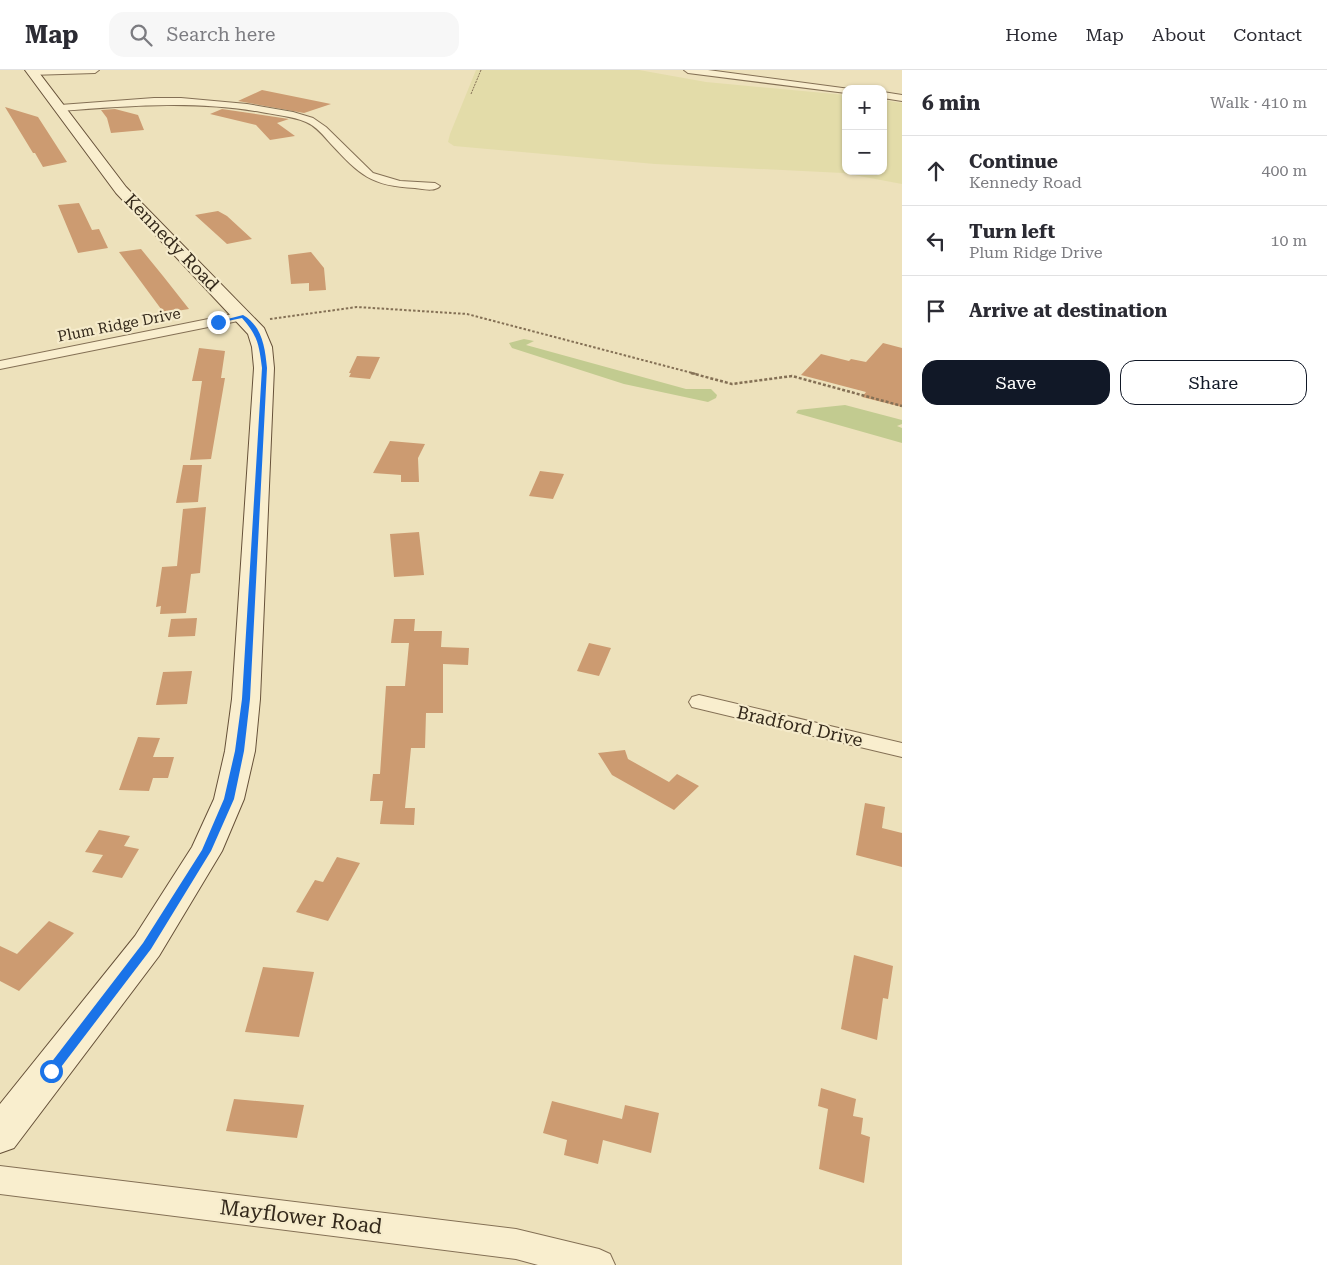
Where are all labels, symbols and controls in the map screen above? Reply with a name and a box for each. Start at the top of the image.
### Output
search box [109,12,459,57]
text: Map [25,21,79,49]
icon: search [127,21,155,49]
text: Search here [167,23,275,46]
text: Home [1005,24,1057,45]
text: Map [1085,24,1124,45]
text: About [1152,24,1205,45]
text: Contact [1233,24,1302,45]
map controls [842,85,887,175]
button: + [842,85,887,130]
text: 6 min [922,91,980,115]
text: Walk · 410 m [1210,93,1307,112]
button: − [842,130,887,175]
text: Continue [969,150,1058,173]
icon: ahead [922,157,950,185]
text: 400 m [1261,161,1307,180]
text: Kennedy Road [969,173,1082,192]
street label: Kennedy Road [120,189,224,295]
text: Turn left [969,220,1055,243]
icon: left [922,227,950,255]
text: 10 m [1270,231,1307,250]
text: Plum Ridge Drive [969,243,1103,262]
icon: arrive [922,297,950,325]
text: Arrive at destination [969,299,1167,322]
street label: Plum Ridge Drive [56,304,182,346]
route end [207,311,230,334]
button: Save [922,360,1110,405]
button: Share [1120,360,1307,405]
street label: Bradford Drive [735,701,865,751]
route start [40,1060,63,1083]
street label: Mayflower Road [218,1195,384,1239]

